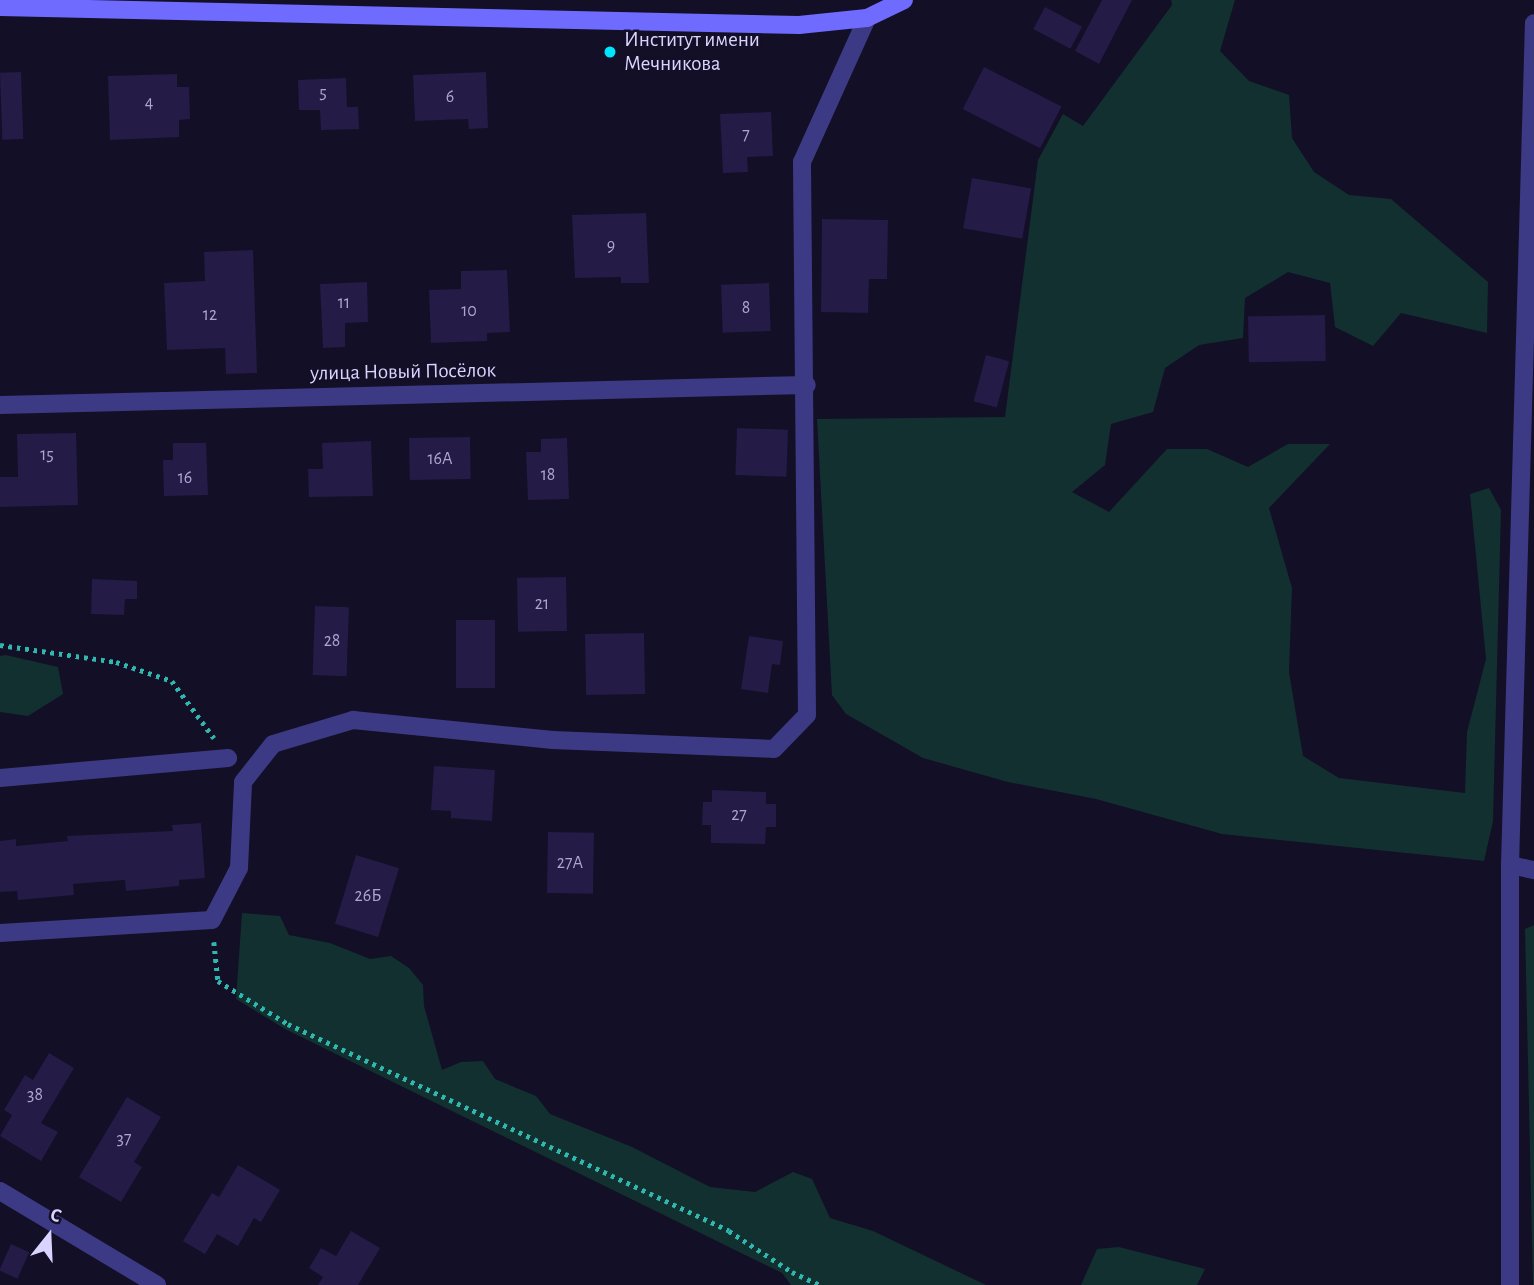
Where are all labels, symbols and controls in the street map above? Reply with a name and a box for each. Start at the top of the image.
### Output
place label: Институт имени Мечникова [624,27,760,77]
marker: Институт имени Мечникова [602,44,618,60]
house number: 5 [319,82,327,104]
house number: 6 [446,86,454,108]
house number: 4 [145,92,153,114]
house number: 7 [742,124,750,146]
house number: 9 [607,235,615,257]
house number: 11 [338,292,350,314]
house number: 8 [742,297,750,319]
house number: 10 [461,300,477,322]
house number: 12 [203,304,217,326]
street label: улица Новый Посёлок [310,358,496,386]
house number: 15 [40,444,54,466]
house number: 16А [427,448,453,470]
house number: 18 [541,464,555,486]
house number: 16 [178,467,192,489]
house number: 21 [535,593,549,615]
house number: 28 [324,630,340,652]
house number: 27 [731,804,747,826]
house number: 27А [557,852,583,874]
house number: 26Б [355,885,381,907]
house number: 38 [27,1084,43,1106]
house number: 37 [117,1128,131,1150]
north arrow [14,1201,84,1271]
text: С [48,1205,64,1226]

